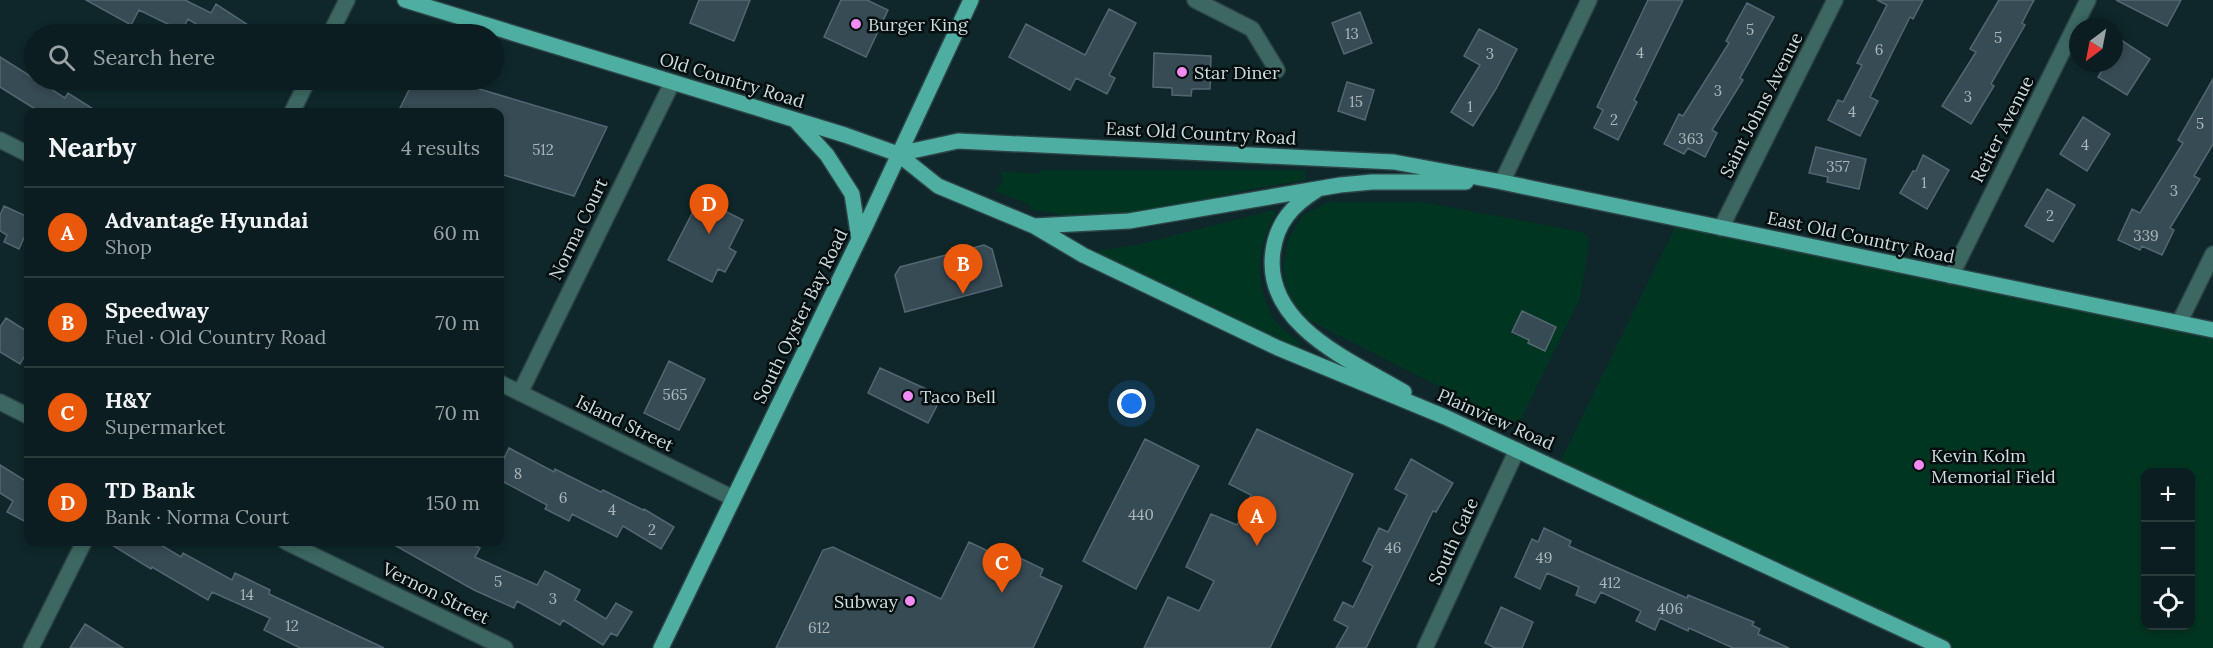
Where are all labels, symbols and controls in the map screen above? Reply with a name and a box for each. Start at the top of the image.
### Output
place label: Burger King [868,13,969,36]
marker: Burger King [849,17,863,31]
north arrow [2069,18,2123,72]
house number: 5 [1746,20,1754,39]
search box [24,24,504,90]
house number: 13 [1345,24,1359,43]
street label: Saint Johns Avenue [1714,28,1808,182]
house number: 5 [1994,28,2002,47]
house number: 6 [1875,40,1883,59]
icon: search [45,41,78,74]
text: Search here [93,43,215,71]
house number: 4 [1636,43,1644,62]
house number: 3 [1486,44,1494,63]
street label: Old Country Road [657,47,807,113]
place label: Star Diner [1194,61,1280,84]
marker: Star Diner [1175,65,1189,79]
street label: Reiter Avenue [1965,72,2039,186]
house number: 3 [1714,81,1722,100]
house number: 3 [1964,87,1972,106]
house number: 15 [1349,92,1363,111]
house number: 1 [1467,97,1473,116]
house number: 4 [1848,102,1856,121]
house number: 2 [1610,110,1618,129]
house number: 5 [2196,114,2204,133]
street label: East Old Country Road [1105,117,1297,149]
house number: 363 [1678,129,1704,148]
text: Nearby [48,131,136,164]
text: 4 results [401,135,480,160]
house number: 4 [2081,135,2089,154]
house number: 512 [532,140,554,159]
house number: 357 [1826,157,1850,176]
house number: 1 [1921,173,1927,192]
street label: Norma Court [543,174,613,284]
house number: 3 [2170,181,2178,200]
pin: D [690,184,728,234]
text: Advantage Hyundai [105,206,309,234]
street label: East Old Country Road [1765,206,1957,268]
house number: 2 [2046,206,2054,225]
text: A [61,220,74,245]
text: 60 m [433,220,480,245]
street label: South Oyster Bay Road [748,225,852,407]
house number: 339 [2133,226,2159,245]
text: Shop [105,234,152,259]
pin: B [944,244,982,294]
text: Speedway [105,296,209,324]
text: B [61,310,74,335]
text: 70 m [435,310,480,335]
text: Fuel · Old Country Road [105,324,327,349]
street label: Plainview Road [1434,383,1558,455]
house number: 565 [662,385,688,404]
place label: Taco Bell [920,385,996,408]
text: H&Y [105,386,151,414]
street label: Island Street [572,389,678,457]
marker: Taco Bell [901,389,915,403]
your location [1117,389,1146,418]
text: C [61,400,74,425]
text: 70 m [435,400,480,425]
text: Supermarket [105,414,225,439]
place label: Kevin Kolm Memorial Field [1931,444,2056,488]
marker: Kevin Kolm Memorial Field [1912,458,1926,472]
house number: 8 [514,464,522,483]
map controls [2141,468,2195,630]
button: + [2141,468,2195,522]
text: TD Bank [105,476,195,504]
house number: 6 [559,488,567,507]
text: D [60,490,75,515]
text: 150 m [426,490,480,515]
street label: South Gate [1423,494,1483,588]
pin: A [1238,496,1276,546]
house number: 4 [608,500,616,519]
text: Bank · Norma Court [105,504,289,529]
house number: 440 [1128,505,1154,524]
house number: 2 [648,520,656,539]
button: − [2141,522,2195,576]
house number: 46 [1385,538,1401,557]
pin: C [982,544,1022,593]
house number: 49 [1536,548,1552,567]
street label: Vernon Street [378,557,494,629]
house number: 5 [494,572,502,591]
house number: 412 [1599,573,1621,592]
button: locate [2141,576,2195,630]
house number: 14 [240,585,254,604]
house number: 3 [549,589,557,608]
place label: Subway [834,590,898,613]
marker: Subway [903,594,917,608]
house number: 406 [1657,599,1683,618]
house number: 12 [285,616,299,635]
house number: 612 [808,618,830,637]

